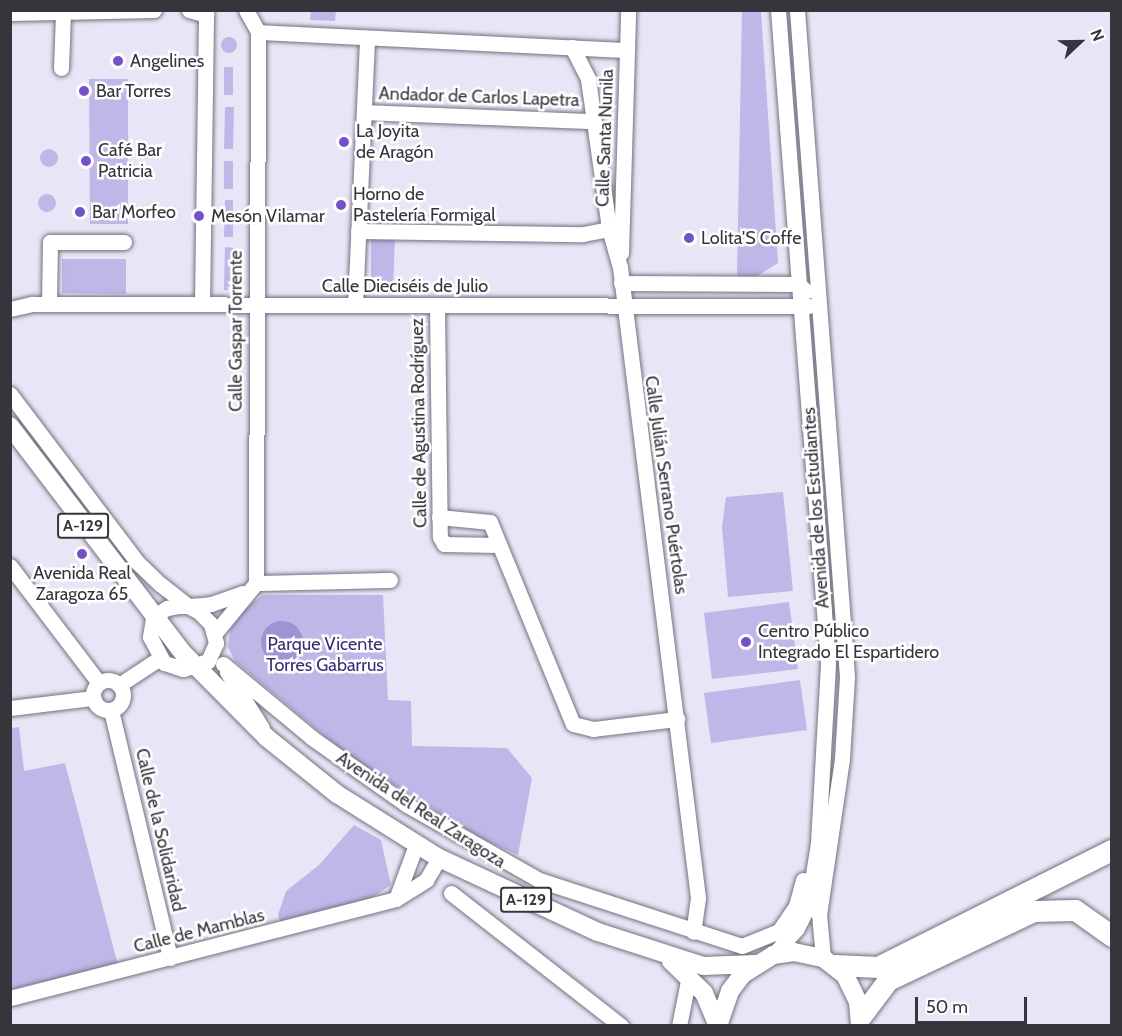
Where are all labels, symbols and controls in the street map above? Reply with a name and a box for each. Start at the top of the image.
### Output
north arrow [1050,12,1110,72]
text: N [1086,26,1108,44]
place label: Angelines [130,50,204,72]
marker: Angelines [111,54,125,68]
street label: Calle Santa Nunila [592,69,618,207]
place label: Bar Torres [96,80,171,102]
street label: Andador de Carlos Lapetra [378,83,580,111]
marker: Bar Torres [77,84,91,98]
place label: La Joyita de Aragón [356,121,433,164]
marker: La Joyita de Aragón [337,135,351,149]
place label: Café Bar Patricia [98,140,162,182]
marker: Café Bar Patricia [79,154,93,168]
place label: Horno de Pastelería Formigal [353,184,496,226]
marker: Horno de Pastelería Formigal [334,198,348,212]
place label: Bar Morfeo [92,201,176,223]
marker: Bar Morfeo [73,205,87,219]
place label: Mesón Vilamar [211,205,325,227]
marker: Mesón Vilamar [192,209,206,223]
place label: Lolita'S Coffe [701,227,801,249]
marker: Lolita'S Coffe [682,231,696,245]
street label: Calle Gaspar Torrente [225,250,247,412]
street label: Calle Dieciséis de Julio [322,275,488,297]
street label: Calle de Agustina Rodríguez [406,318,432,528]
street label: Calle Julián Serrano Puértolas [640,374,692,596]
street label: Avenida de los Estudiantes [798,407,834,609]
road number: A-129 [56,513,110,539]
marker: Avenida Real Zaragoza 65 [75,547,89,561]
place label: Avenida Real Zaragoza 65 [33,563,131,606]
place label: Centro Público Integrado El Espartidero [758,621,939,664]
park label: Parque Vicente Torres Gabarrus [266,634,384,676]
marker: Centro Público Integrado El Espartidero [739,635,753,649]
street label: Calle de la Solidaridad [131,746,189,914]
street label: Avenida del Real Zaragoza [332,747,510,873]
road number: A-129 [499,887,553,913]
street label: Calle de Mamblas [131,904,267,958]
scale bar [918,985,1030,1023]
text: 50 m [926,996,968,1018]

